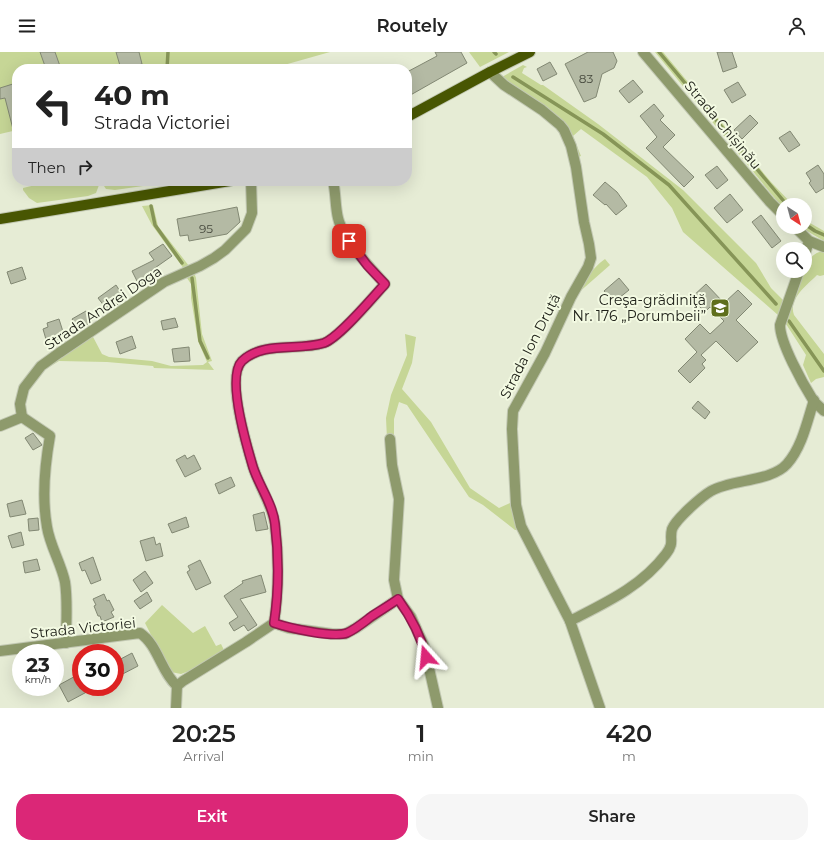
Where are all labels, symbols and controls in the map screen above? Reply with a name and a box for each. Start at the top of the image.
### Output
icon: menu [16,15,38,37]
text: Routely [376,15,448,37]
icon: person [786,15,808,37]
house number: 83 [579,71,593,86]
street label: Strada Chișinău [680,77,765,174]
text: 40 m [94,78,170,112]
icon: left [28,80,80,132]
text: Strada Victoriei [94,112,230,134]
icon: right [74,156,96,178]
text: Then [28,158,66,177]
north arrow [776,198,812,234]
map controls [776,198,812,278]
house number: 95 [199,221,213,236]
pin [332,224,366,258]
icon: arrive [338,230,360,252]
button: search [776,242,812,278]
street label: Strada Andrei Doga [41,262,165,354]
street label: Strada Ion Druță [496,291,565,402]
place label: Creşa-grădiniţă Nr. 176 „Porumbeii” [573,291,706,325]
school or university icon: Creşa-grădiniţă Nr. 176 „Porumbeii” [709,297,731,319]
street label: Strada Victoriei [29,614,137,642]
position arrow [405,636,447,678]
speed limit sign: 30 [72,644,124,696]
text: 23 [26,653,50,677]
text: km/h [25,673,51,686]
text: 20:25 [172,719,236,748]
text: 1 [416,719,425,748]
text: 420 [606,719,652,748]
text: Arrival [183,748,224,764]
text: min [408,748,434,764]
text: m [622,748,636,764]
button: Exit [16,794,408,840]
button: Share [416,794,808,840]

